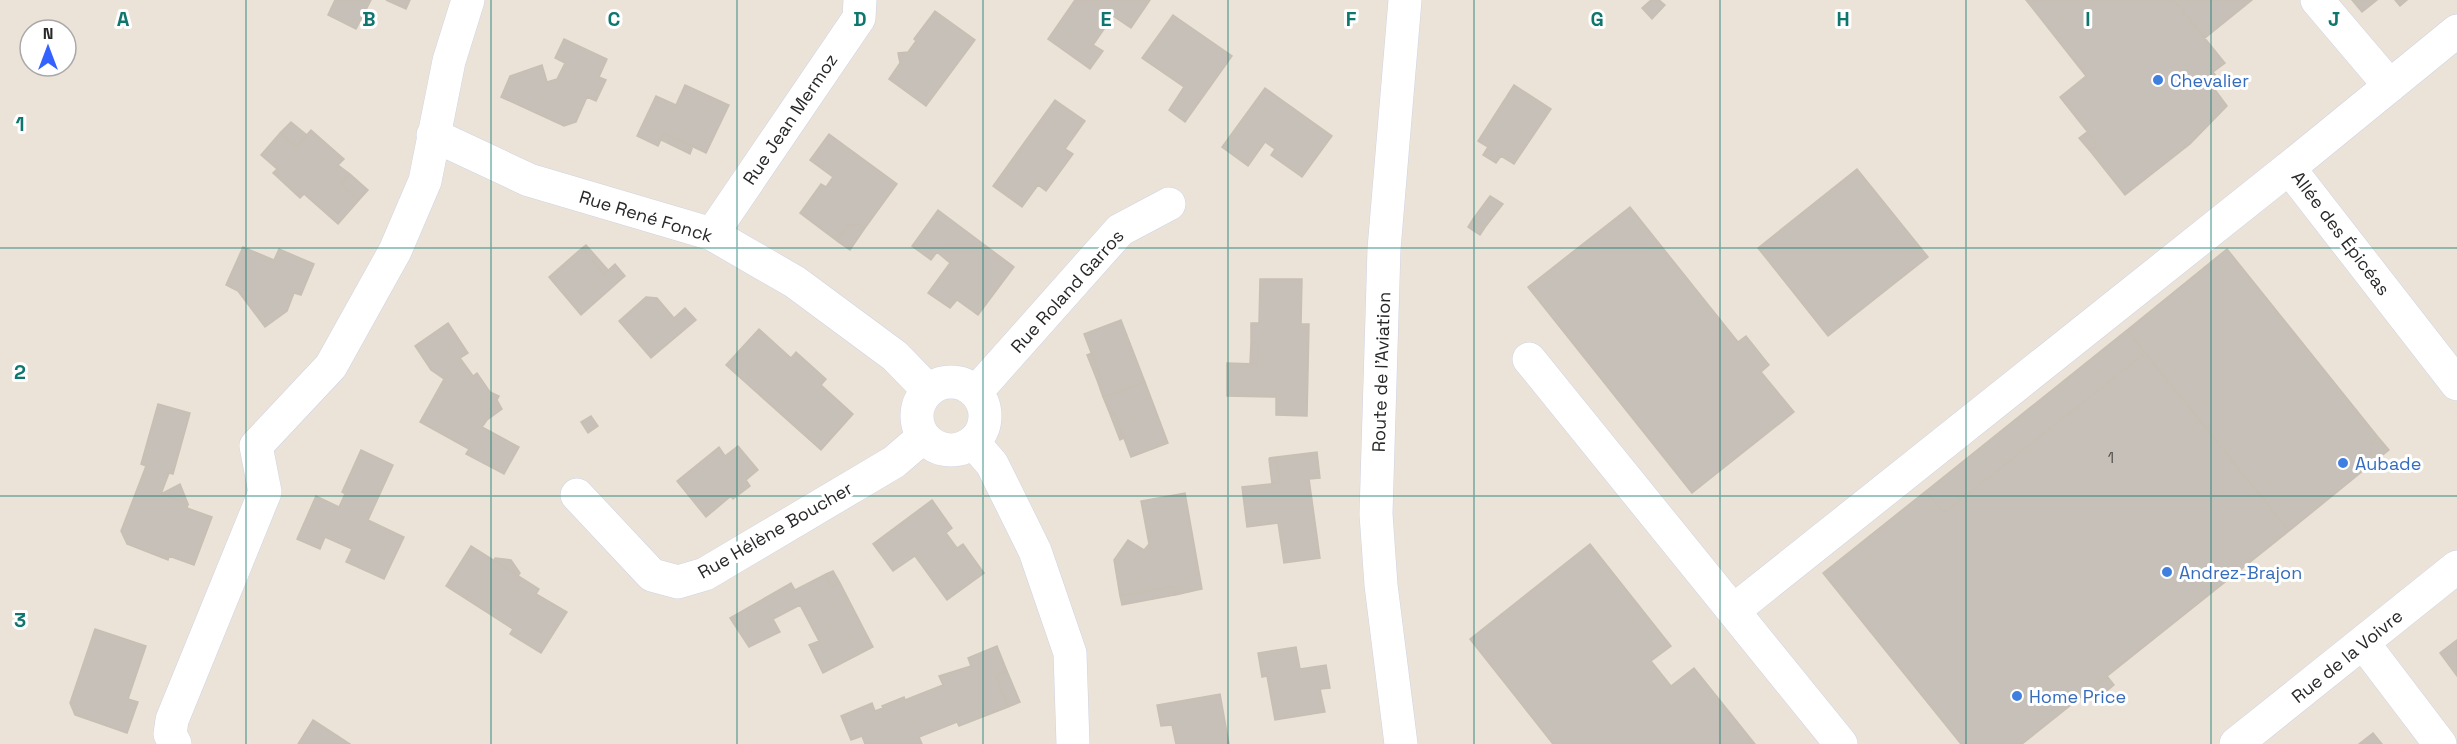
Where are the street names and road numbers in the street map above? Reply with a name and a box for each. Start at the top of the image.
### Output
street label: Rue Jean Mermoz [738,49,842,189]
street label: Allée des Épicéas [2287,166,2395,300]
street label: Rue René Fonck [577,185,716,247]
street label: Rue Roland Garros [1006,225,1128,357]
street label: Route de l'Aviation [1367,291,1395,453]
street label: Rue Hélène Boucher [694,476,857,584]
street label: Rue de la Voivre [2287,604,2407,708]

